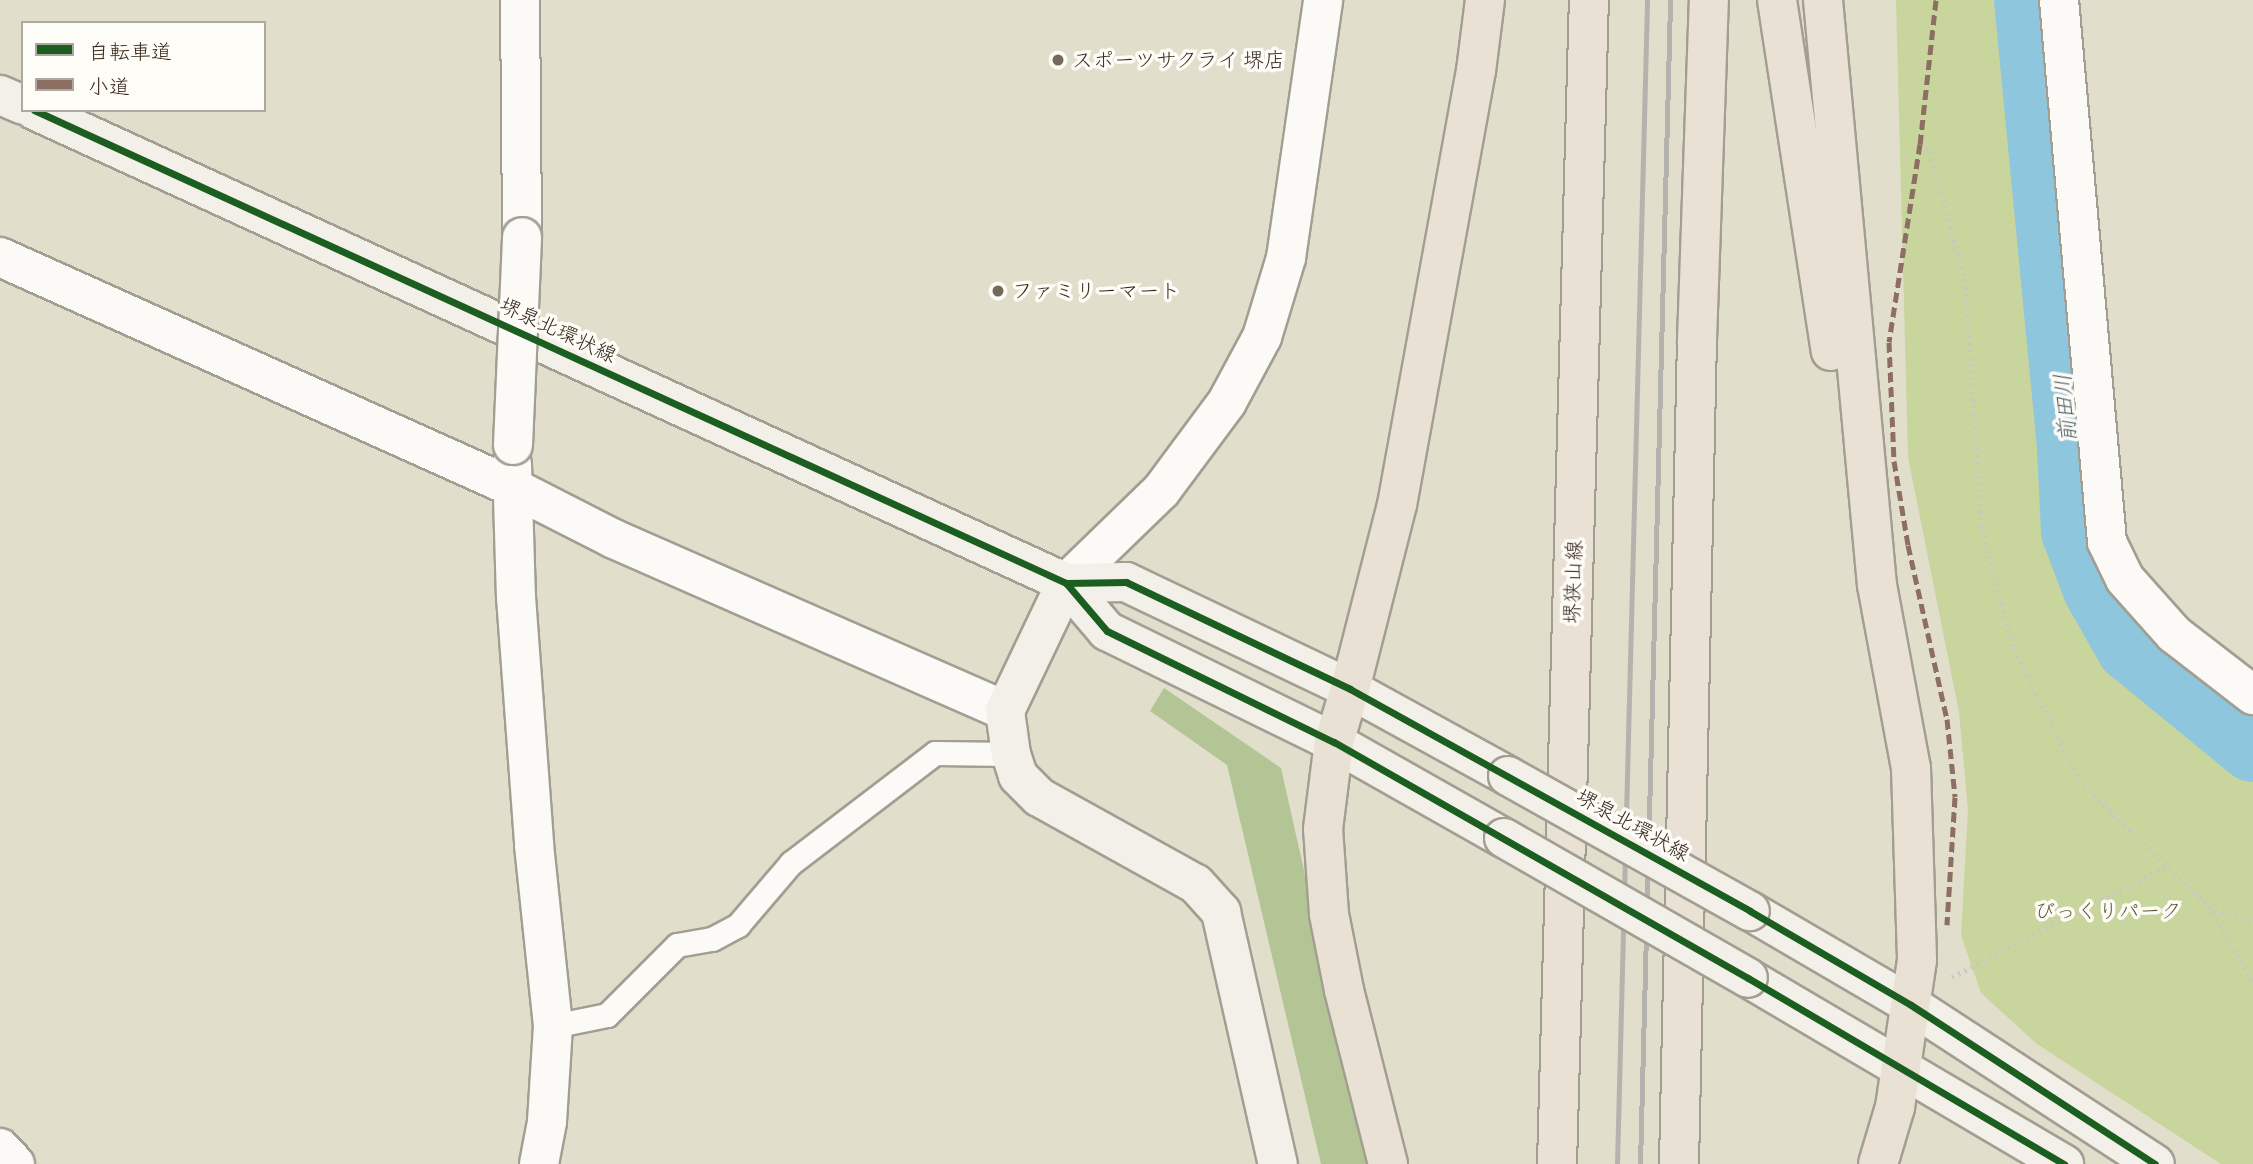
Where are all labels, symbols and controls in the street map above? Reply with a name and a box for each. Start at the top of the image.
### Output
legend [21,21,266,112]
text: 自転車道 [88,38,172,65]
place label: スポーツサクライ 堺店 [1072,47,1287,73]
marker: スポーツサクライ 堺店 [1050,52,1066,68]
text: 小道 [88,73,130,100]
place label: ファミリーマート [1012,278,1180,304]
marker: ファミリーマート [990,283,1006,299]
street label: 堺泉北環状線 [496,292,620,368]
water label: 前田川 [2048,372,2082,444]
street label: 堺狭山線 [1559,540,1587,624]
street label: 堺泉北環状線 [1572,783,1694,867]
park label: びっくりパーク [2035,898,2181,924]

